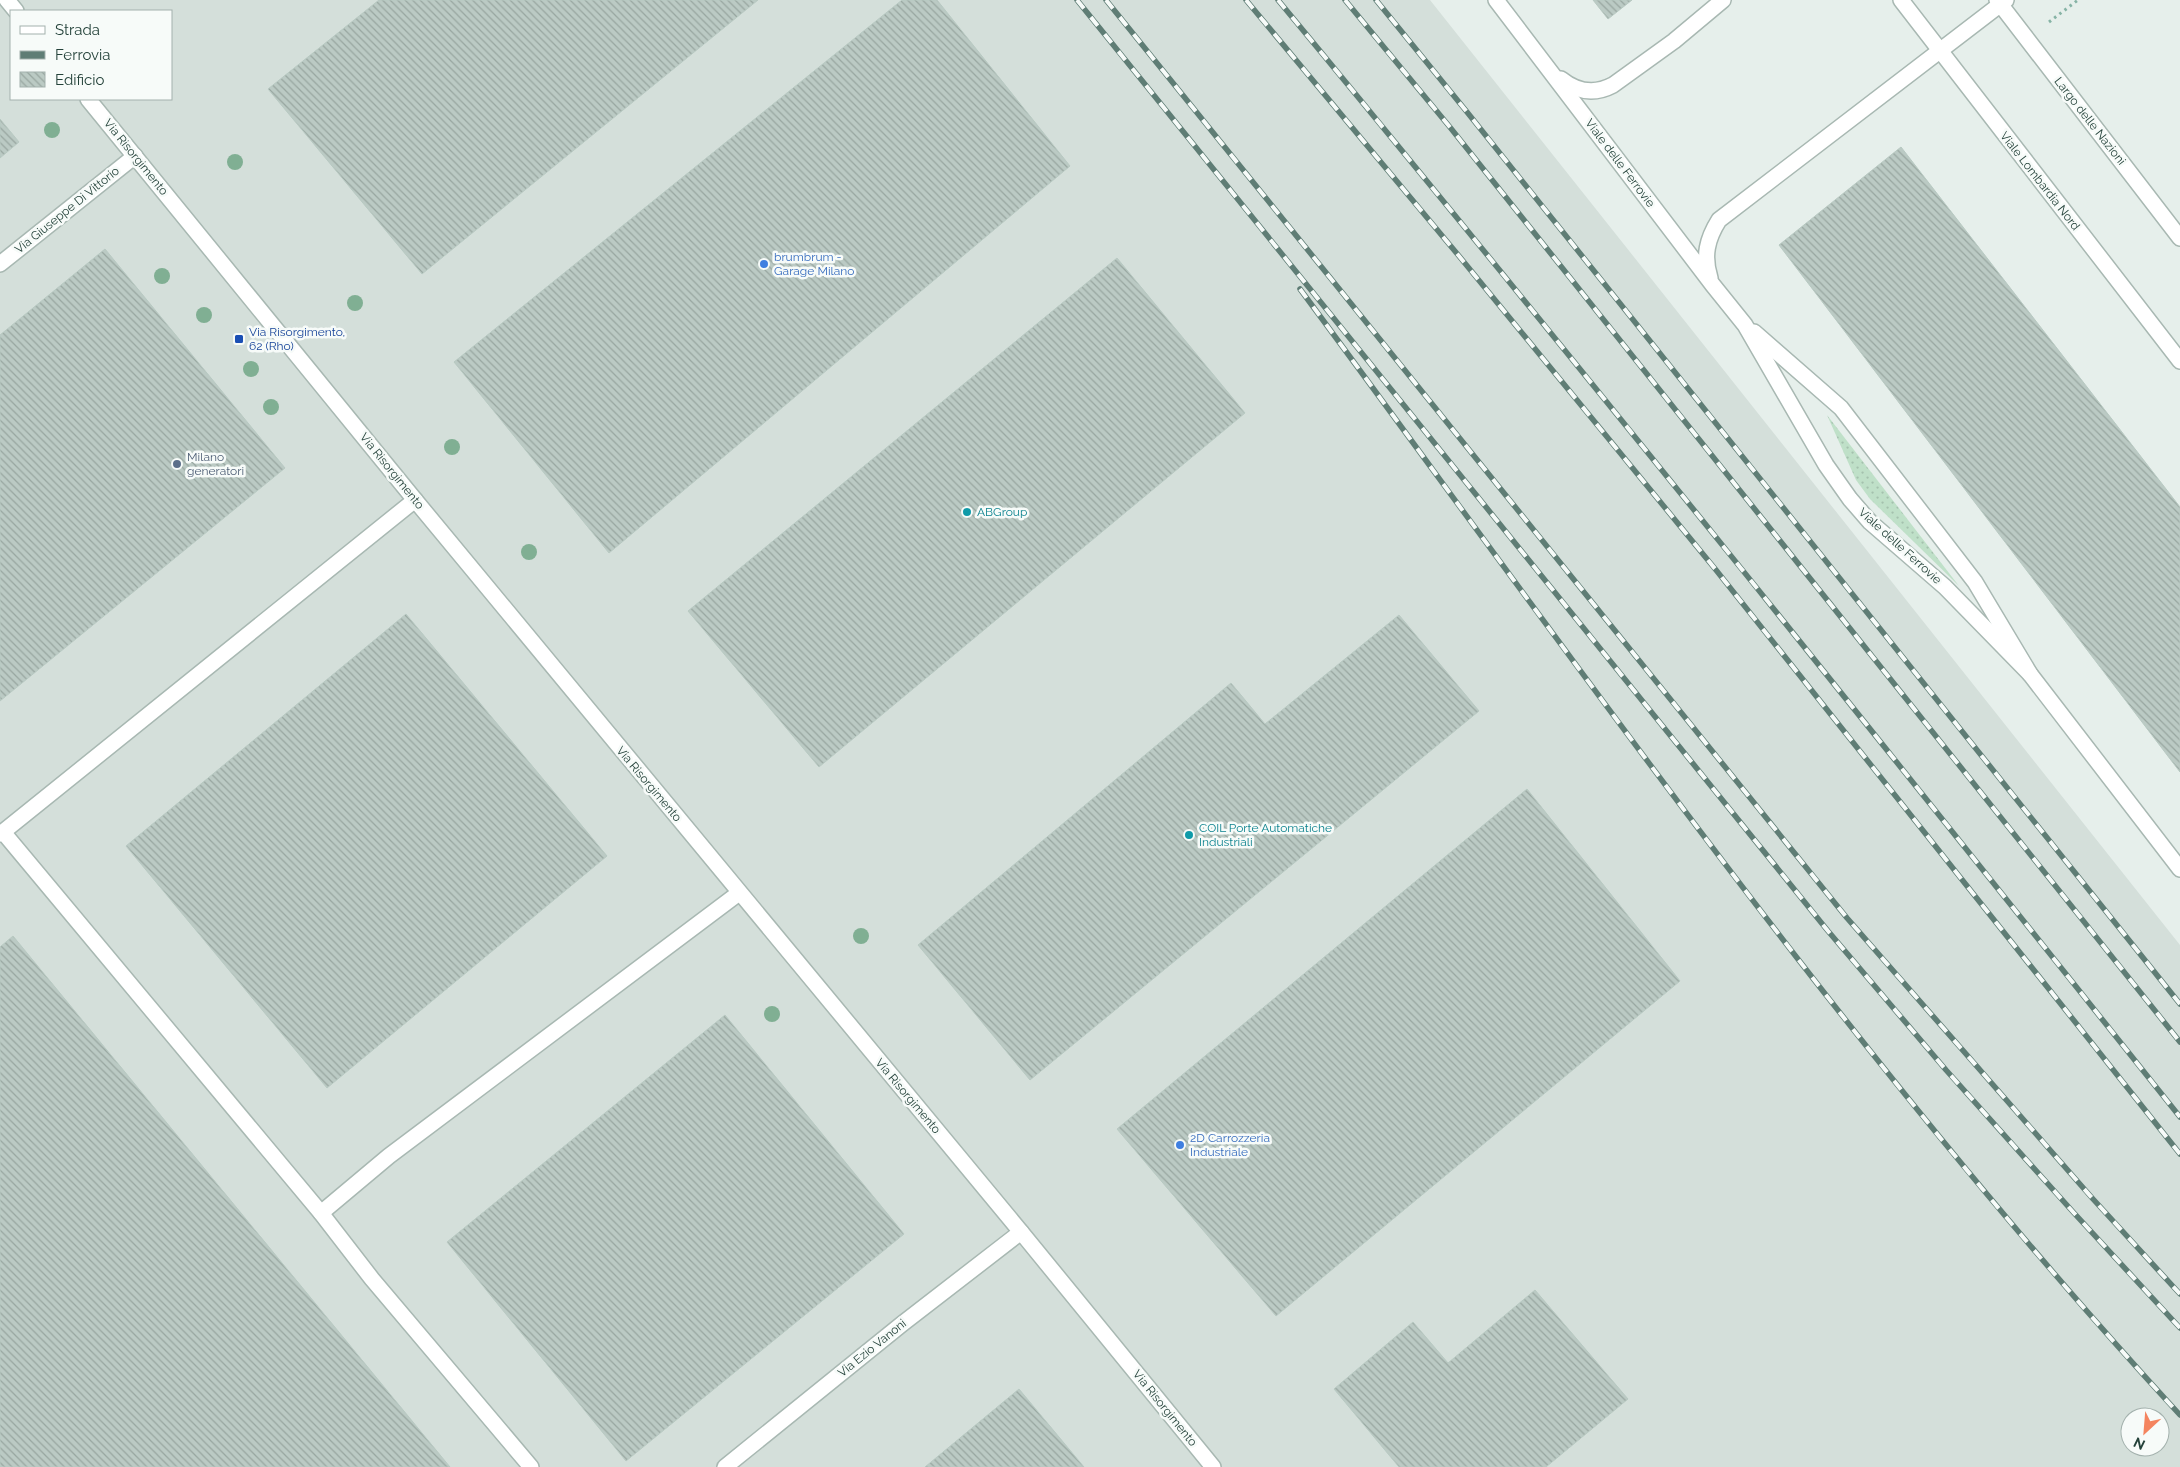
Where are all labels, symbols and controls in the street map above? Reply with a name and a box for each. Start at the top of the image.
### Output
legend [10,10,172,100]
text: Strada [55,21,100,39]
text: Ferrovia [55,46,111,64]
text: Edificio [55,71,105,89]
street label: Largo delle Nazioni [2051,74,2129,168]
street label: Via Risorgimento [101,116,171,198]
street label: Viale delle Ferrovie [1582,116,1658,210]
street label: Viale Lombardia Nord [1997,129,2083,233]
street label: Via Giuseppe Di Vittorio [12,164,122,256]
place label: brumbrum - Garage Milano [774,250,854,278]
marker: brumbrum - Garage Milano [758,258,770,270]
place label: Via Risorgimento, 62 (Rho) [249,325,345,353]
marker: Via Risorgimento, 62 (Rho) [233,333,245,345]
street label: Via Risorgimento [357,430,427,512]
place label: Milano generatori [187,450,244,478]
marker: Milano generatori [171,458,183,470]
place label: ABGroup [977,505,1027,519]
street label: Viale delle Ferrovie [1856,505,1944,587]
marker: ABGroup [961,506,973,518]
street label: Via Risorgimento [613,744,685,824]
place label: COIL Porte Automatiche Industriali [1199,821,1332,849]
marker: COIL Porte Automatiche Industriali [1183,829,1195,841]
street label: Via Risorgimento [872,1056,944,1136]
place label: 2D Carrozzeria Industriale [1190,1131,1270,1159]
marker: 2D Carrozzeria Industriale [1174,1139,1186,1151]
street label: Via Ezio Vanoni [835,1316,909,1380]
street label: Via Risorgimento [1130,1367,1200,1449]
north arrow [2120,1407,2170,1457]
text: N [2131,1434,2148,1453]

